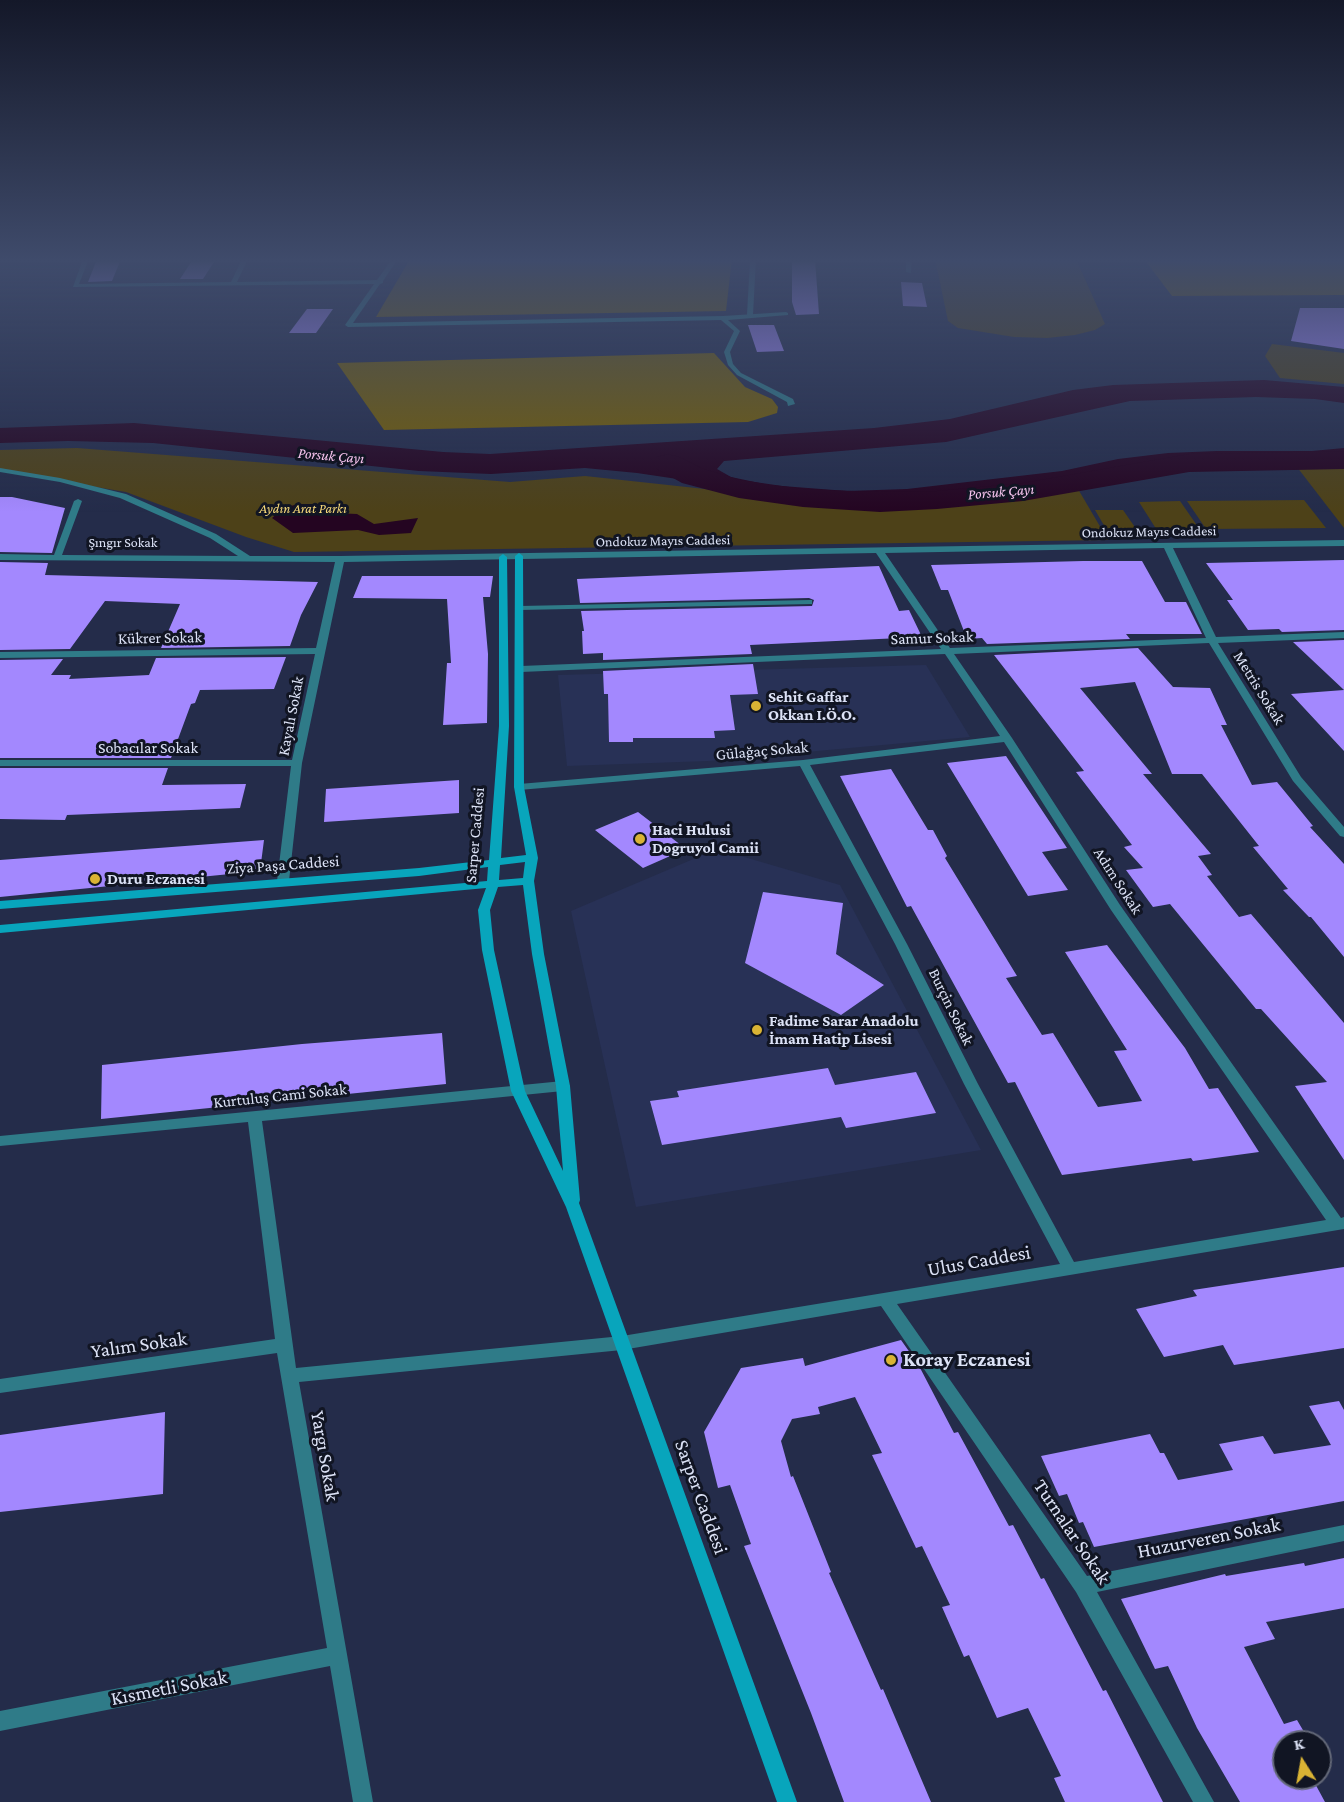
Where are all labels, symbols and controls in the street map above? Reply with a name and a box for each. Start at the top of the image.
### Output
water label: Porsuk Çayı [297,444,365,468]
water label: Porsuk Çayı [967,480,1035,504]
park label: Aydın Arat Parkı [259,501,347,517]
street label: Ondokuz Mayıs Caddesi [1081,522,1217,542]
street label: Ondokuz Mayıs Caddesi [595,531,731,551]
street label: Şıngır Sokak [88,535,158,551]
street label: Samur Sokak [890,627,974,649]
street label: Kükrer Sokak [118,628,202,648]
street label: Metris Sokak [1229,648,1289,728]
street label: Kayalı Sokak [274,675,308,757]
place label: Sehit Gaffar Okkan I.Ö.O. [768,687,856,725]
marker: Sehit Gaffar Okkan I.Ö.O. [749,699,763,713]
street label: Gülağaç Sokak [715,737,809,765]
street label: Sobacılar Sokak [98,738,198,758]
street label: Sarper Caddesi [461,786,489,884]
place label: Haci Hulusi Dogruyol Camii [652,820,759,858]
marker: Haci Hulusi Dogruyol Camii [633,832,647,846]
street label: Adım Sokak [1089,844,1147,918]
street label: Ziya Paşa Caddesi [226,851,340,879]
place label: Duru Eczanesi [107,869,205,889]
marker: Duru Eczanesi [88,872,102,886]
street label: Burçin Sokak [924,965,978,1049]
place label: Fadime Sarar Anadolu İmam Hatip Lisesi [769,1011,919,1049]
marker: Fadime Sarar Anadolu İmam Hatip Lisesi [750,1023,764,1037]
street label: Kurtuluş Cami Sokak [213,1079,347,1113]
street label: Ulus Caddesi [926,1240,1032,1282]
street label: Yalım Sokak [90,1326,188,1364]
place label: Koray Eczanesi [903,1348,1031,1372]
marker: Koray Eczanesi [884,1353,898,1367]
street label: Yargı Sokak [305,1409,345,1503]
street label: Sarper Caddesi [669,1437,733,1557]
street label: Turnalar Sokak [1028,1475,1116,1589]
street label: Huzurveren Sokak [1135,1512,1283,1564]
street label: Kısmetli Sokak [109,1665,229,1711]
north arrow [1272,1730,1332,1790]
text: K [1292,1734,1305,1753]

